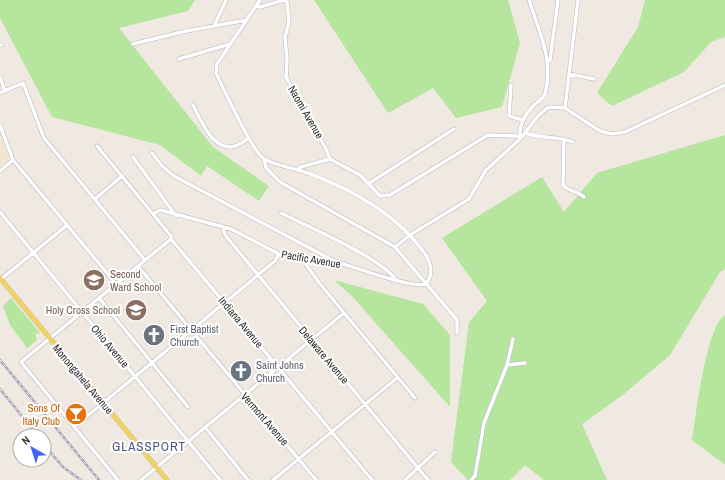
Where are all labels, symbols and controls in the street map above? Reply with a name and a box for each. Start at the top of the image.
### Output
street label: Naomi Avenue [285,83,327,141]
street label: Pacific Avenue [280,247,342,271]
school or university icon: Second Ward School [81,267,107,293]
place label: Second Ward School [110,267,161,294]
street label: Indiana Avenue [216,294,266,350]
school or university icon: Holy Cross School [123,297,149,323]
place label: Holy Cross School [46,303,120,317]
street label: Ohio Avenue [88,322,132,370]
church icon: First Baptist Church [141,322,167,348]
place label: First Baptist Church [170,322,219,349]
street label: Delaware Avenue [296,323,352,387]
street label: Monongahela Avenue [50,341,116,417]
church icon: Saint Johns Church [228,358,254,384]
place label: Saint Johns Church [256,358,304,385]
street label: Vermont Avenue [238,389,292,449]
place label: Sons Of Italy Club [22,401,60,428]
bar icon: Sons Of Italy Club [63,401,89,427]
north arrow [12,428,52,468]
text: N [19,433,33,448]
district label: GLASSPORT [112,438,186,455]

